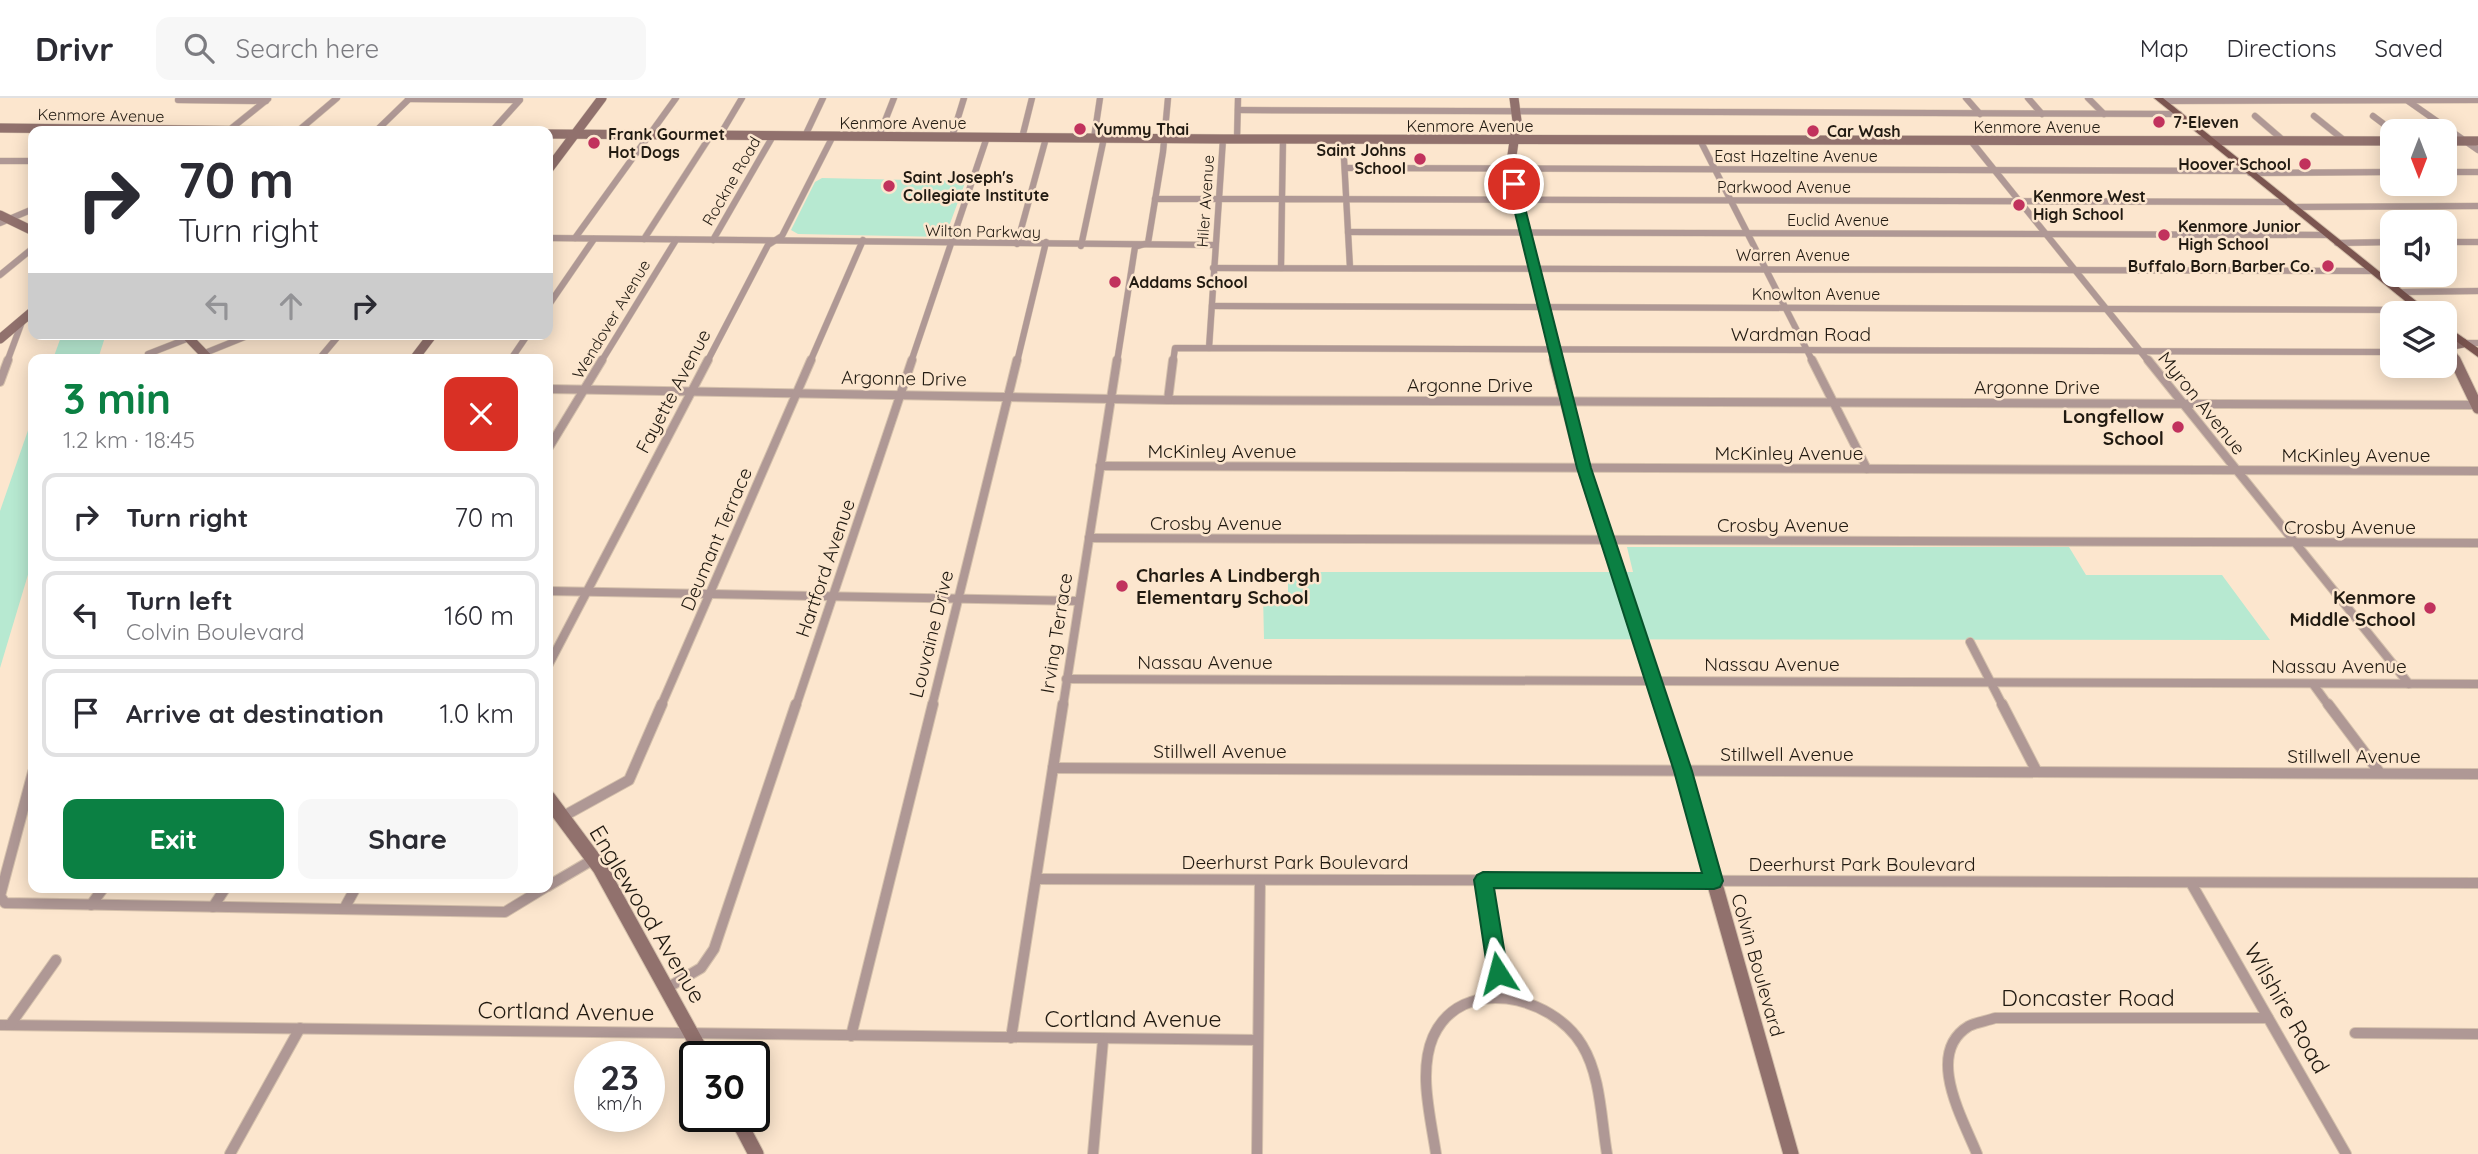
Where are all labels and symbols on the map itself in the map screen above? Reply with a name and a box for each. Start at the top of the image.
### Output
street label: Kenmore Avenue [37,104,165,126]
place label: 7-Eleven [2173,112,2239,132]
street label: Kenmore Avenue [840,113,966,133]
marker: 7-Eleven [2151,114,2167,130]
street label: Kenmore Avenue [1407,116,1533,136]
street label: Kenmore Avenue [1974,117,2100,137]
place label: Yummy Thai [1094,119,1189,139]
north arrow [2380,119,2457,196]
marker: Yummy Thai [1072,121,1088,137]
place label: Car Wash [1827,121,1901,141]
marker: Car Wash [1805,123,1821,139]
place label: Frank Gourmet Hot Dogs [608,124,725,162]
street label: Rockne Road [697,133,765,229]
marker: Frank Gourmet Hot Dogs [586,135,602,151]
place label: Saint Johns School [1317,140,1406,178]
street label: East Hazeltine Avenue [1714,146,1878,166]
marker: Saint Johns School [1412,151,1428,167]
street label: Hiler Avenue [1192,154,1218,248]
pin [1484,154,1544,214]
place label: Hoover School [2178,154,2291,174]
marker: Hoover School [2297,156,2313,172]
place label: Saint Joseph's Collegiate Institute [903,167,1049,205]
street label: Parkwood Avenue [1717,177,1851,197]
marker: Saint Joseph's Collegiate Institute [881,178,897,194]
place label: Kenmore West High School [2033,186,2146,224]
marker: Kenmore West High School [2011,197,2027,213]
street label: Euclid Avenue [1787,210,1889,230]
place label: Kenmore Junior High School [2178,216,2301,254]
street label: Wilton Parkway [925,220,1041,242]
marker: Kenmore Junior High School [2156,227,2172,243]
street label: Warren Avenue [1736,245,1850,265]
street label: Wendover Avenue [568,256,654,382]
place label: Buffalo Born Barber Co. [2128,256,2314,276]
marker: Buffalo Born Barber Co. [2320,258,2336,274]
place label: Addams School [1129,272,1248,292]
marker: Addams School [1107,274,1123,290]
street label: Knowlton Avenue [1752,284,1880,304]
street label: Wardman Road [1731,322,1871,346]
street label: Fayette Avenue [630,325,716,457]
street label: Myron Avenue [2153,346,2251,460]
street label: Argonne Drive [841,365,967,391]
street label: Argonne Drive [1407,373,1533,397]
street label: Argonne Drive [1974,375,2100,399]
place label: Longfellow School [2063,404,2164,450]
marker: Longfellow School [2170,419,2186,435]
street label: McKinley Avenue [1147,439,1297,463]
street label: McKinley Avenue [1714,441,1864,465]
street label: McKinley Avenue [2281,443,2431,467]
street label: Deumant Terrace [675,464,757,614]
street label: Hartford Avenue [790,496,860,640]
street label: Crosby Avenue [1150,511,1282,535]
street label: Crosby Avenue [1717,513,1849,537]
street label: Crosby Avenue [2284,515,2416,539]
place label: Charles A Lindbergh Elementary School [1136,563,1320,609]
street label: Louvaine Drive [904,568,958,700]
street label: Irving Terrace [1035,571,1077,695]
marker: Charles A Lindbergh Elementary School [1114,578,1130,594]
place label: Kenmore Middle School [2289,585,2416,631]
marker: Kenmore Middle School [2422,600,2438,616]
street label: Nassau Avenue [1137,650,1273,674]
street label: Nassau Avenue [1704,652,1840,676]
street label: Nassau Avenue [2271,654,2407,678]
street label: Stillwell Avenue [1153,739,1287,763]
street label: Stillwell Avenue [1720,742,1854,766]
street label: Stillwell Avenue [2287,744,2421,768]
street label: Englewood Avenue [583,820,713,1008]
street label: Deerhurst Park Boulevard [1182,850,1408,874]
street label: Deerhurst Park Boulevard [1749,852,1975,876]
street label: Colvin Boulevard [1726,891,1790,1039]
position arrow [1461,936,1535,1010]
street label: Wilshire Road [2238,938,2336,1078]
street label: Doncaster Road [2001,983,2175,1012]
street label: Cortland Avenue [477,995,655,1027]
street label: Cortland Avenue [1045,1004,1221,1033]
speed limit sign: 30 [679,1041,770,1132]

